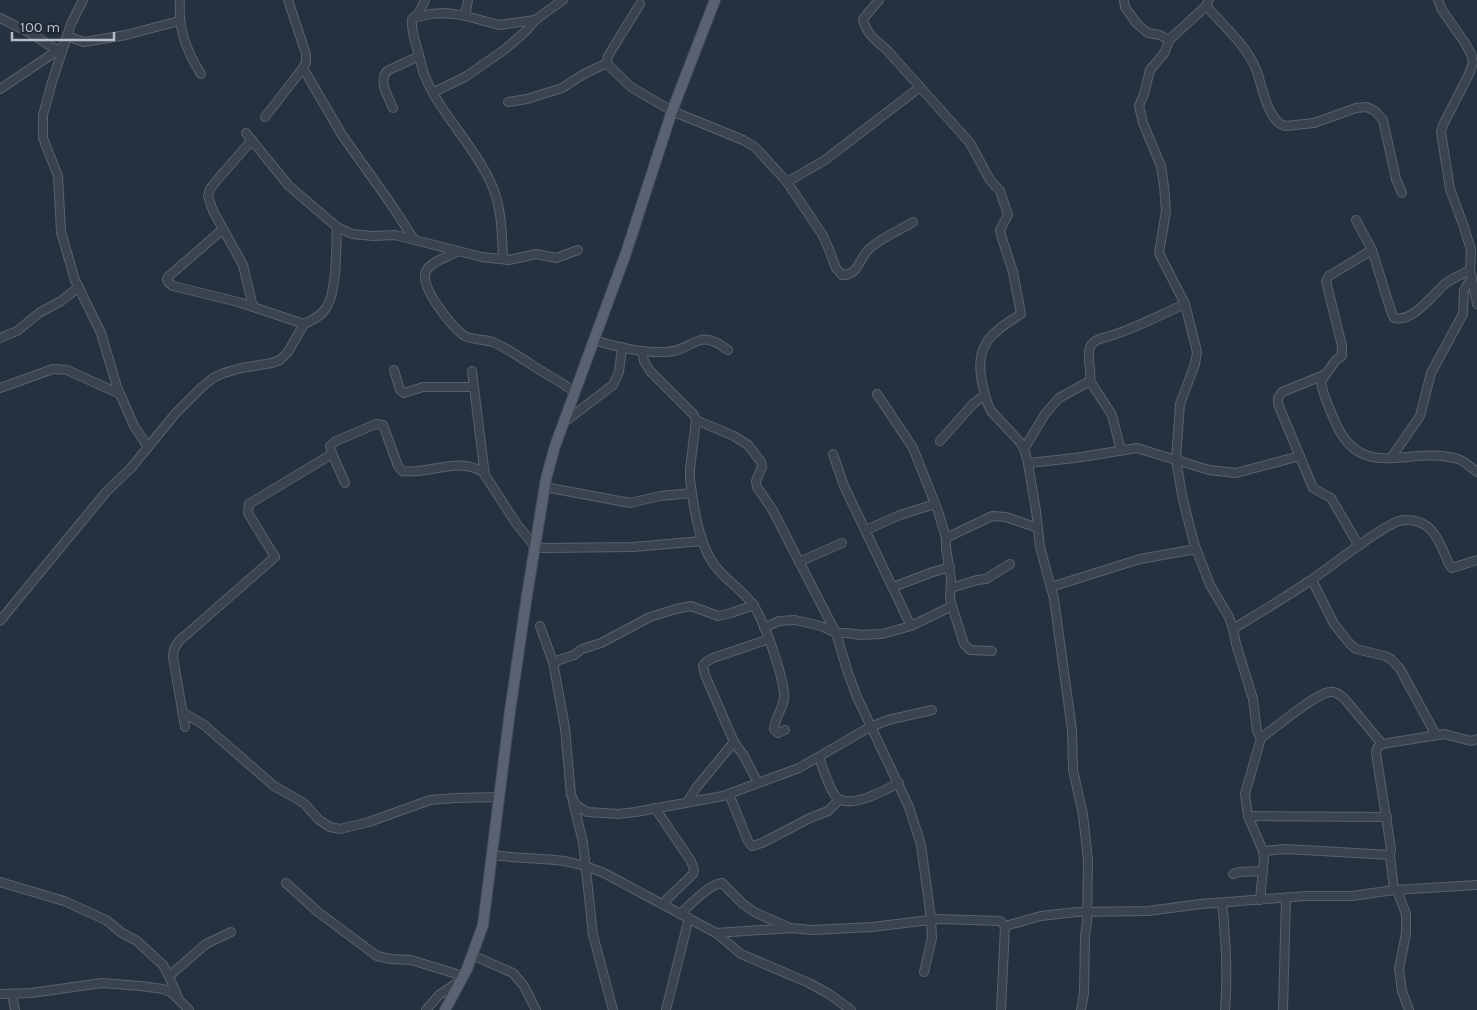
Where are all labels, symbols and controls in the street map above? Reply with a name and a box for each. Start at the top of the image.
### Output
scale bar [12,10,115,42]
text: 100 m [20,18,60,36]

